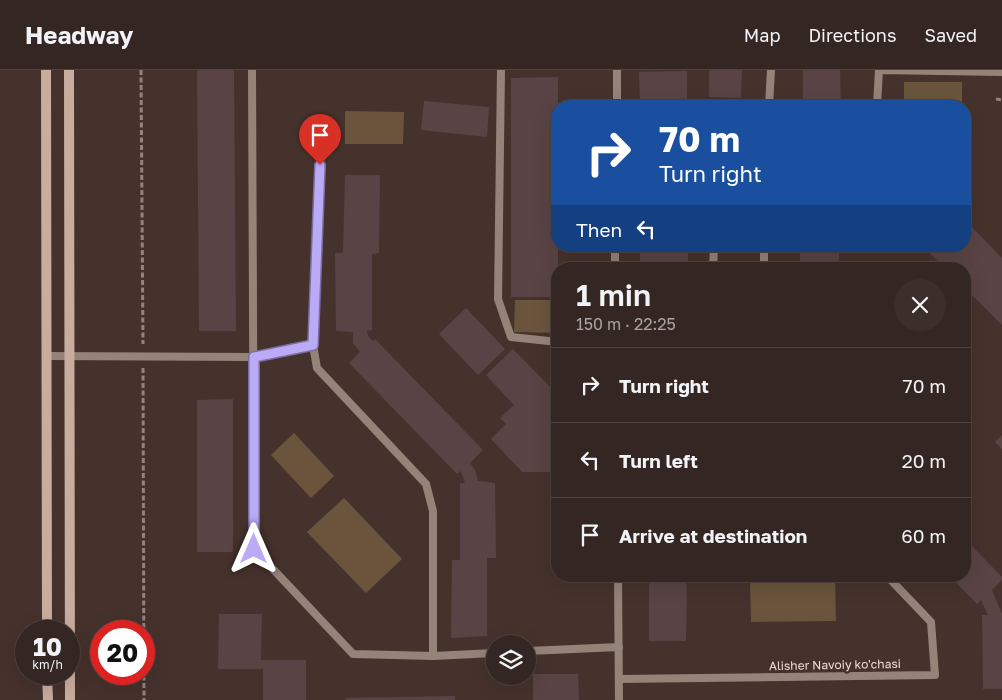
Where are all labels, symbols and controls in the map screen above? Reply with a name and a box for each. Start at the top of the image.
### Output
text: Headway [25,20,133,49]
text: Map [744,24,780,46]
text: Directions [808,24,896,46]
text: Saved [924,24,977,46]
pin [299,114,341,165]
text: 70 m [659,118,740,160]
icon: right [576,120,641,185]
icon: arrive [306,121,334,149]
text: Turn right [659,160,762,187]
icon: left [632,215,660,243]
text: Then [576,218,622,241]
text: 1 min [576,277,651,313]
button: close [894,279,946,331]
text: 150 m · 22:25 [576,314,676,334]
icon: right [576,371,604,399]
text: Turn right [619,374,709,397]
text: 70 m [903,374,946,397]
icon: left [576,446,604,474]
text: Turn left [619,449,698,472]
text: 20 m [902,449,946,472]
icon: arrive [576,521,604,549]
position arrow [227,522,279,574]
text: Arrive at destination [619,524,807,547]
text: 60 m [901,524,946,547]
speed limit sign: 20 [90,620,155,685]
text: 10 [33,631,62,662]
map controls [486,635,536,685]
button: layers [486,635,536,685]
street label: Alisher Navoiy ko'chasi [769,656,901,673]
text: km/h [32,657,63,672]

